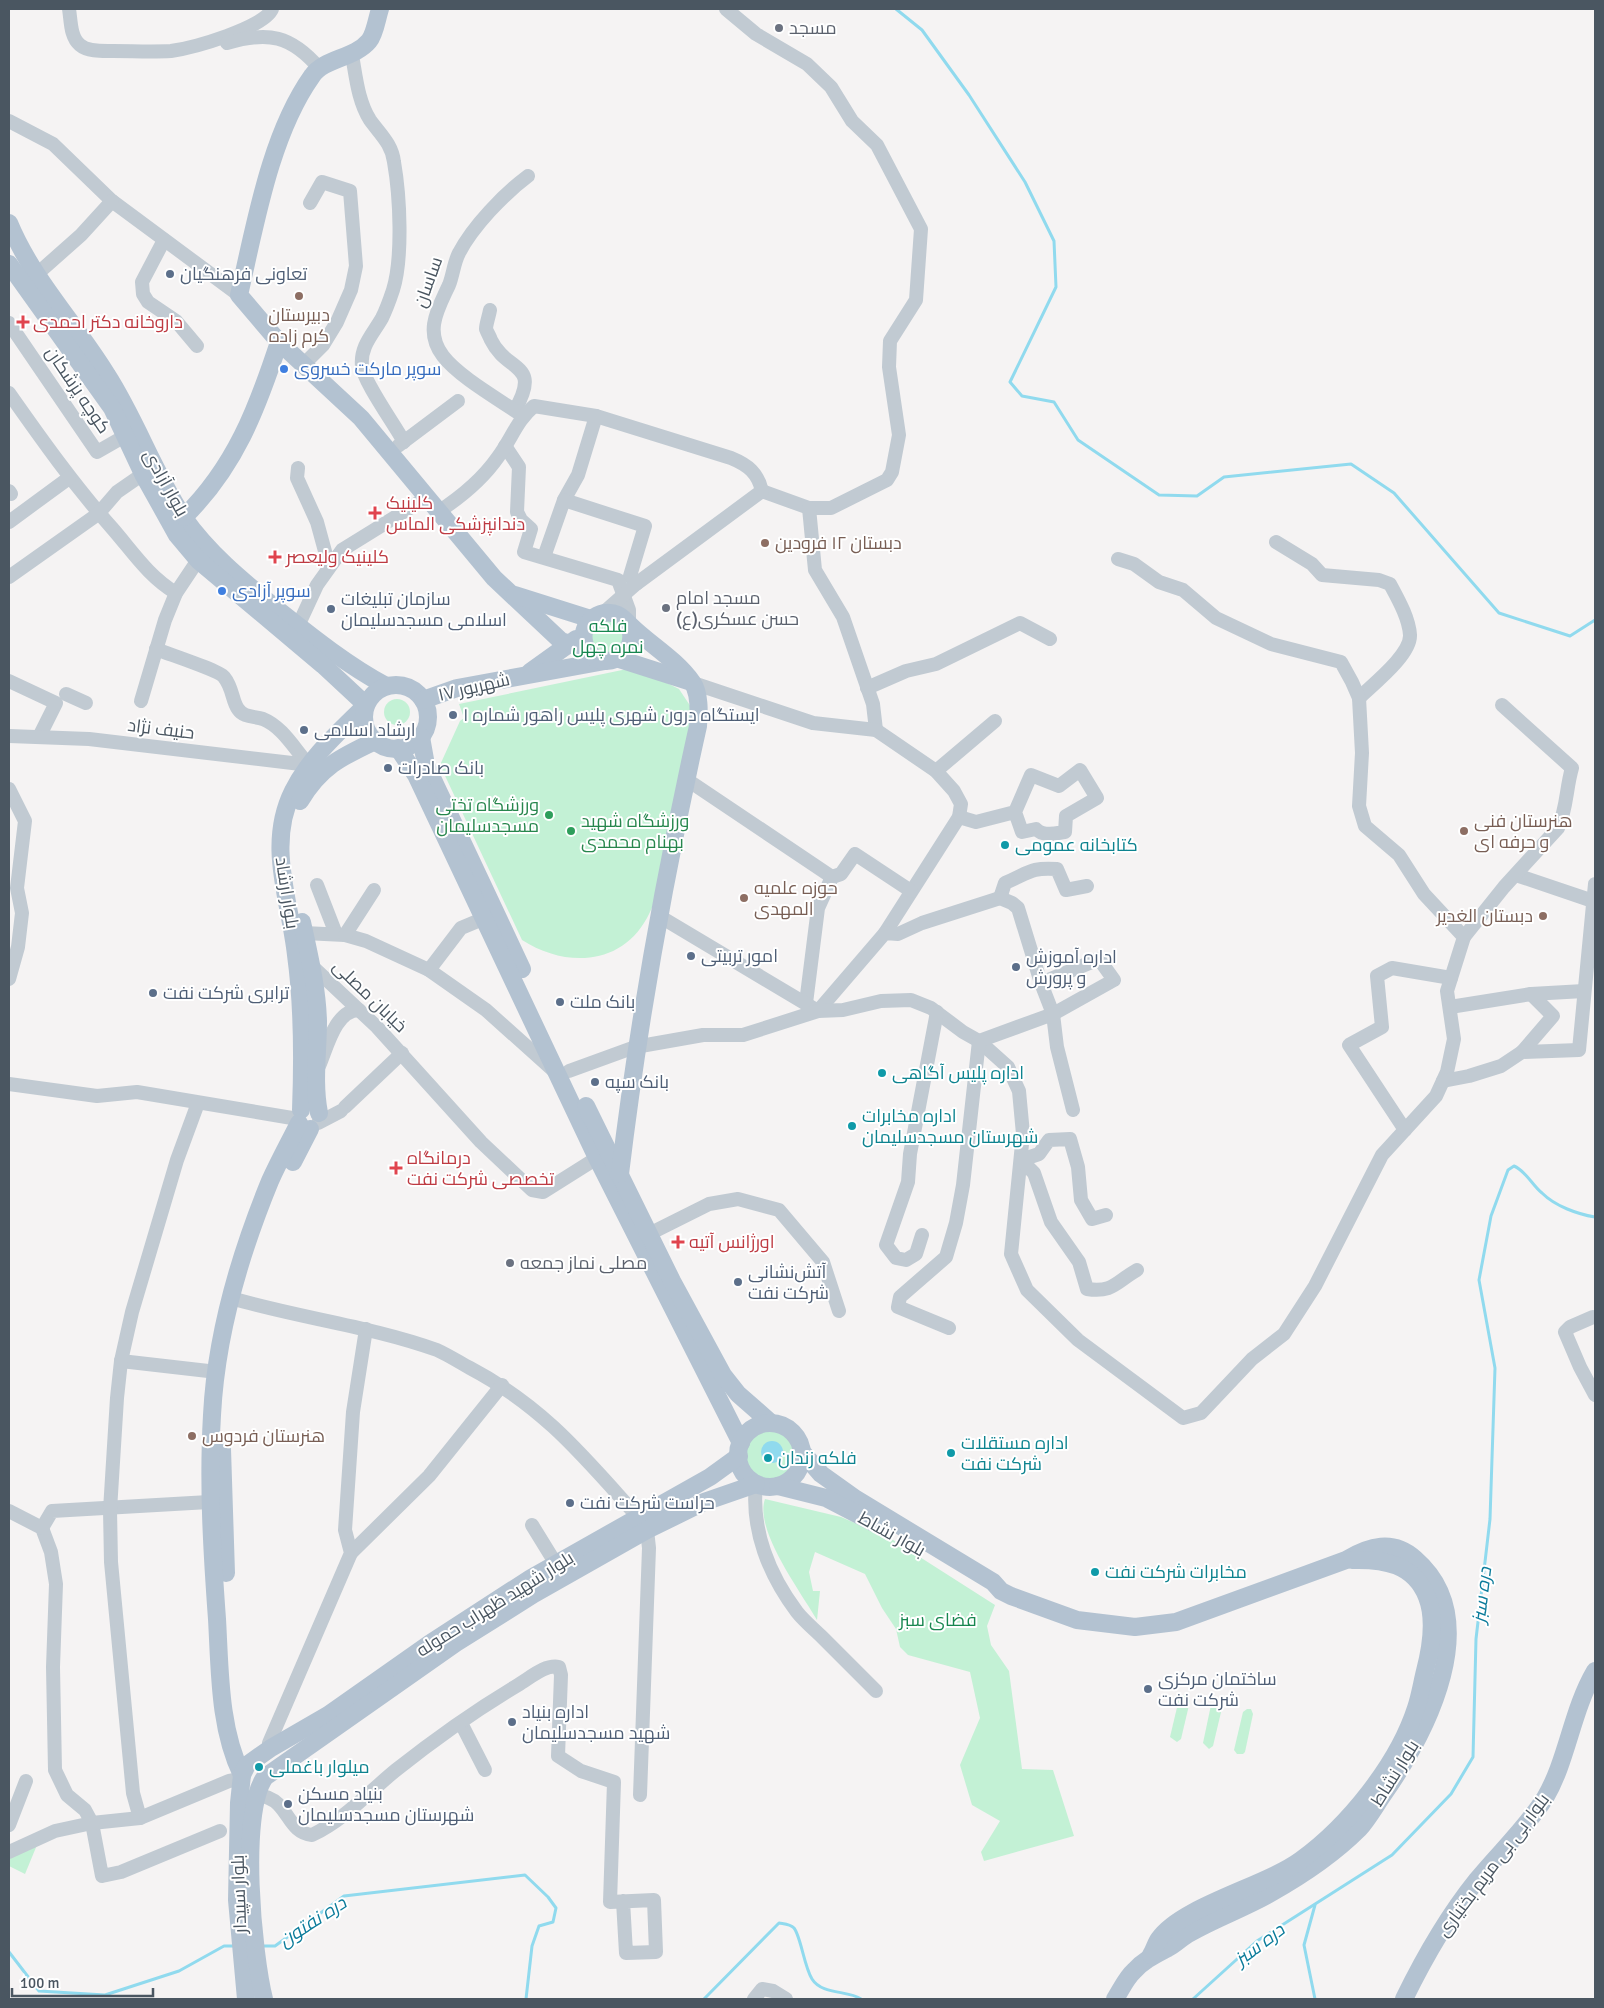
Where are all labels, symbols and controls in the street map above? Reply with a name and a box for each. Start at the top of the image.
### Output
place label: مسجد [789,17,837,39]
marker: مسجد [773,22,785,34]
street label: ساسان [409,254,447,310]
place label: تعاونی فرهنگیان [180,263,308,285]
marker: تعاونی فرهنگیان [164,268,176,280]
marker: دبیرستان کرم زاده [293,290,305,302]
place label: دبیرستان کرم زاده [268,304,330,348]
place label: داروخانه دکتر احمدی [33,311,183,333]
marker: داروخانه دکتر احمدی [17,316,29,328]
street label: کوچه پزشکان [40,342,115,438]
place label: سوپر مارکت خسروی [294,358,441,381]
marker: سوپر مارکت خسروی [278,363,290,375]
street label: بلوار آزادی [139,446,193,520]
place label: کلینیک دندانپزشکی الماس [386,492,525,536]
marker: کلینیک دندانپزشکی الماس [368,506,382,520]
place label: دبستان ۱۲ فرودین [775,532,902,554]
marker: دبستان ۱۲ فرودین [759,537,771,549]
place label: کلینیک ولیعصر [285,546,389,568]
marker: کلینیک ولیعصر [268,550,282,564]
place label: سوپر آزادی [232,580,311,603]
marker: سوپر آزادی [216,585,228,597]
place label: مسجد امام حسن عسکری(ع) [676,587,799,631]
place label: سازمان تبلیغات اسلامی مسجدسلیمان [341,588,507,631]
marker: مسجد امام حسن عسکری(ع) [660,602,672,614]
marker: سازمان تبلیغات اسلامی مسجدسلیمان [325,603,337,615]
park label: فلکه نمره چهل [572,615,644,659]
street label: ۱۷ شهریور [436,668,512,706]
place label: ایستگاه درون شهری پلیس راهور شماره ۱ [463,704,760,727]
marker: ایستگاه درون شهری پلیس راهور شماره ۱ [447,709,459,721]
street label: حنیف نژاد [126,714,196,744]
place label: ارشاد اسلامی [314,719,416,741]
marker: ارشاد اسلامی [298,724,310,736]
place label: بانک صادرات [398,757,484,779]
marker: بانک صادرات [382,762,394,774]
place label: ورزشگاه تختی مسجدسلیمان [435,794,539,837]
marker: ورزشگاه تختی مسجدسلیمان [543,809,555,821]
place label: ورزشگاه شهید بهنام محمدی [581,810,689,854]
place label: هنرستان فنی و حرفه ای [1474,810,1573,853]
marker: ورزشگاه شهید بهنام محمدی [565,825,577,837]
marker: هنرستان فنی و حرفه ای [1458,825,1470,837]
place label: کتابخانه عمومی [1015,834,1138,856]
marker: کتابخانه عمومی [999,839,1011,851]
street label: بلوار ارشاد [270,855,304,931]
place label: حوزه علمیه المهدی [754,877,838,920]
marker: حوزه علمیه المهدی [738,892,750,904]
place label: دبستان الغدیر [1435,905,1533,927]
marker: دبستان الغدیر [1537,910,1549,922]
place label: امور تربیتی [701,945,778,967]
place label: اداره آموزش و پرورش [1026,946,1117,990]
marker: امور تربیتی [685,950,697,962]
street label: خیابان مصلی [328,955,412,1037]
marker: اداره آموزش و پرورش [1010,961,1022,973]
place label: ترابری شرکت نفت [163,982,289,1004]
marker: ترابری شرکت نفت [147,987,159,999]
place label: بانک ملت [570,991,635,1013]
marker: بانک ملت [554,996,566,1008]
place label: اداره پلیس آگاهی [892,1062,1024,1085]
marker: اداره پلیس آگاهی [876,1067,888,1079]
place label: بانک سپه [605,1071,669,1093]
marker: بانک سپه [589,1076,601,1088]
place label: اداره مخابرات شهرستان مسجدسلیمان [862,1105,1038,1148]
marker: اداره مخابرات شهرستان مسجدسلیمان [846,1120,858,1132]
place label: درمانگاه تخصصی شرکت نفت [407,1147,554,1190]
marker: درمانگاه تخصصی شرکت نفت [389,1161,403,1175]
place label: اورژانس آتیه [689,1231,775,1253]
marker: اورژانس آتیه [671,1235,685,1249]
place label: مصلی نماز جمعه [520,1252,647,1274]
marker: مصلی نماز جمعه [504,1257,516,1269]
place label: آتش‌نشانی شرکت نفت [748,1261,829,1304]
marker: آتش‌نشانی شرکت نفت [732,1276,744,1288]
place label: هنرستان فردوس [202,1425,325,1447]
marker: هنرستان فردوس [186,1430,198,1442]
place label: اداره مستقلات شرکت نفت [961,1432,1069,1475]
place label: فلکه زندان [778,1447,857,1469]
marker: اداره مستقلات شرکت نفت [945,1447,957,1459]
marker: فلکه زندان [762,1452,774,1464]
place label: حراست شرکت نفت [580,1492,715,1514]
marker: حراست شرکت نفت [564,1497,576,1509]
street label: بلوار نشاط [854,1507,930,1561]
street label: بلوار شهید ظهراب حموله [412,1547,578,1661]
place label: مخابرات شرکت نفت [1105,1561,1247,1583]
water label: دره سبز [1466,1565,1497,1627]
marker: مخابرات شرکت نفت [1089,1566,1101,1578]
park label: فضای سبز [898,1609,977,1631]
place label: ساختمان مرکزی شرکت نفت [1158,1668,1277,1711]
marker: ساختمان مرکزی شرکت نفت [1142,1683,1154,1695]
place label: اداره بنیاد شهید مسجدسلیمان [522,1701,670,1744]
marker: اداره بنیاد شهید مسجدسلیمان [506,1716,518,1728]
street label: بلوار نشاط [1366,1736,1424,1810]
place label: میلوار باغملی [269,1756,370,1778]
marker: میلوار باغملی [253,1761,265,1773]
place label: بنیاد مسکن شهرستان مسجدسلیمان [298,1783,474,1826]
street label: بلوار بی بی مریم بختیاری [1432,1789,1555,1942]
marker: بنیاد مسکن شهرستان مسجدسلیمان [282,1798,294,1810]
street label: بلوار سپیدار [227,1854,251,1935]
water label: دره نفتون [274,1891,352,1953]
water label: دره سبز [1228,1918,1290,1973]
scale bar [12,1966,154,1998]
text: 100 m [20,1974,60,1992]

